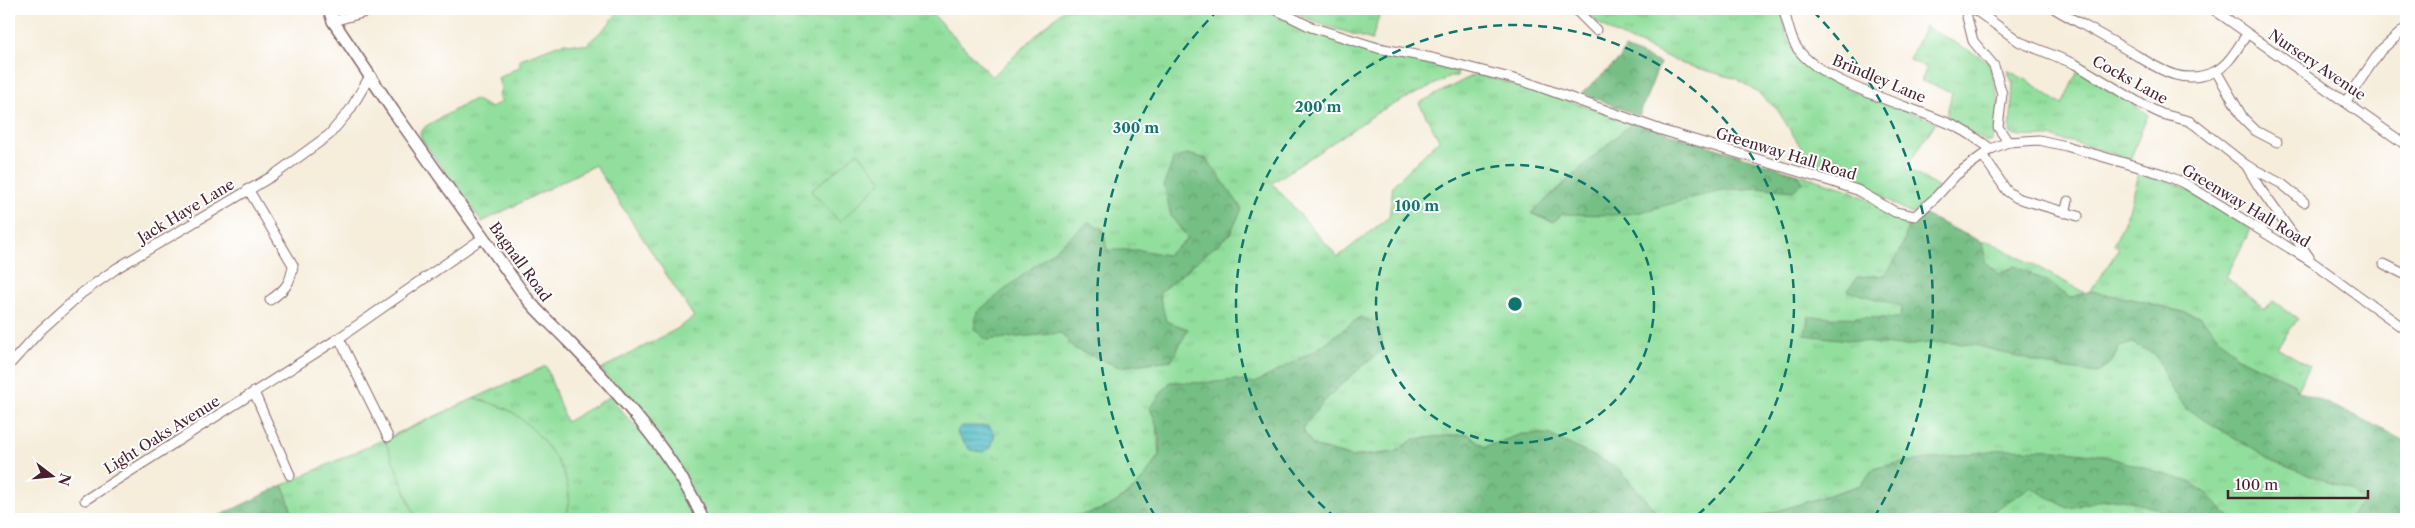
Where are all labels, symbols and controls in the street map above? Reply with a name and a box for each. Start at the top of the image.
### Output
street label: Nursery Avenue [2265,25,2370,104]
street label: Brindley Lane [1830,50,1929,107]
street label: Cocks Lane [2089,51,2171,108]
text: 200 m [1295,97,1341,116]
text: 300 m [1113,118,1159,137]
street label: Greenway Hall Road [1714,123,1859,184]
street label: Greenway Hall Road [2179,160,2314,251]
street label: Jack Haye Lane [132,174,238,248]
text: 100 m [1395,196,1439,215]
street label: Bagnall Road [485,218,556,305]
centre of rings [1506,295,1524,313]
street label: Light Oaks Avenue [100,391,223,478]
north arrow [28,450,78,500]
scale bar [2228,468,2368,500]
text: N [54,471,75,488]
text: 100 m [2235,475,2278,494]

